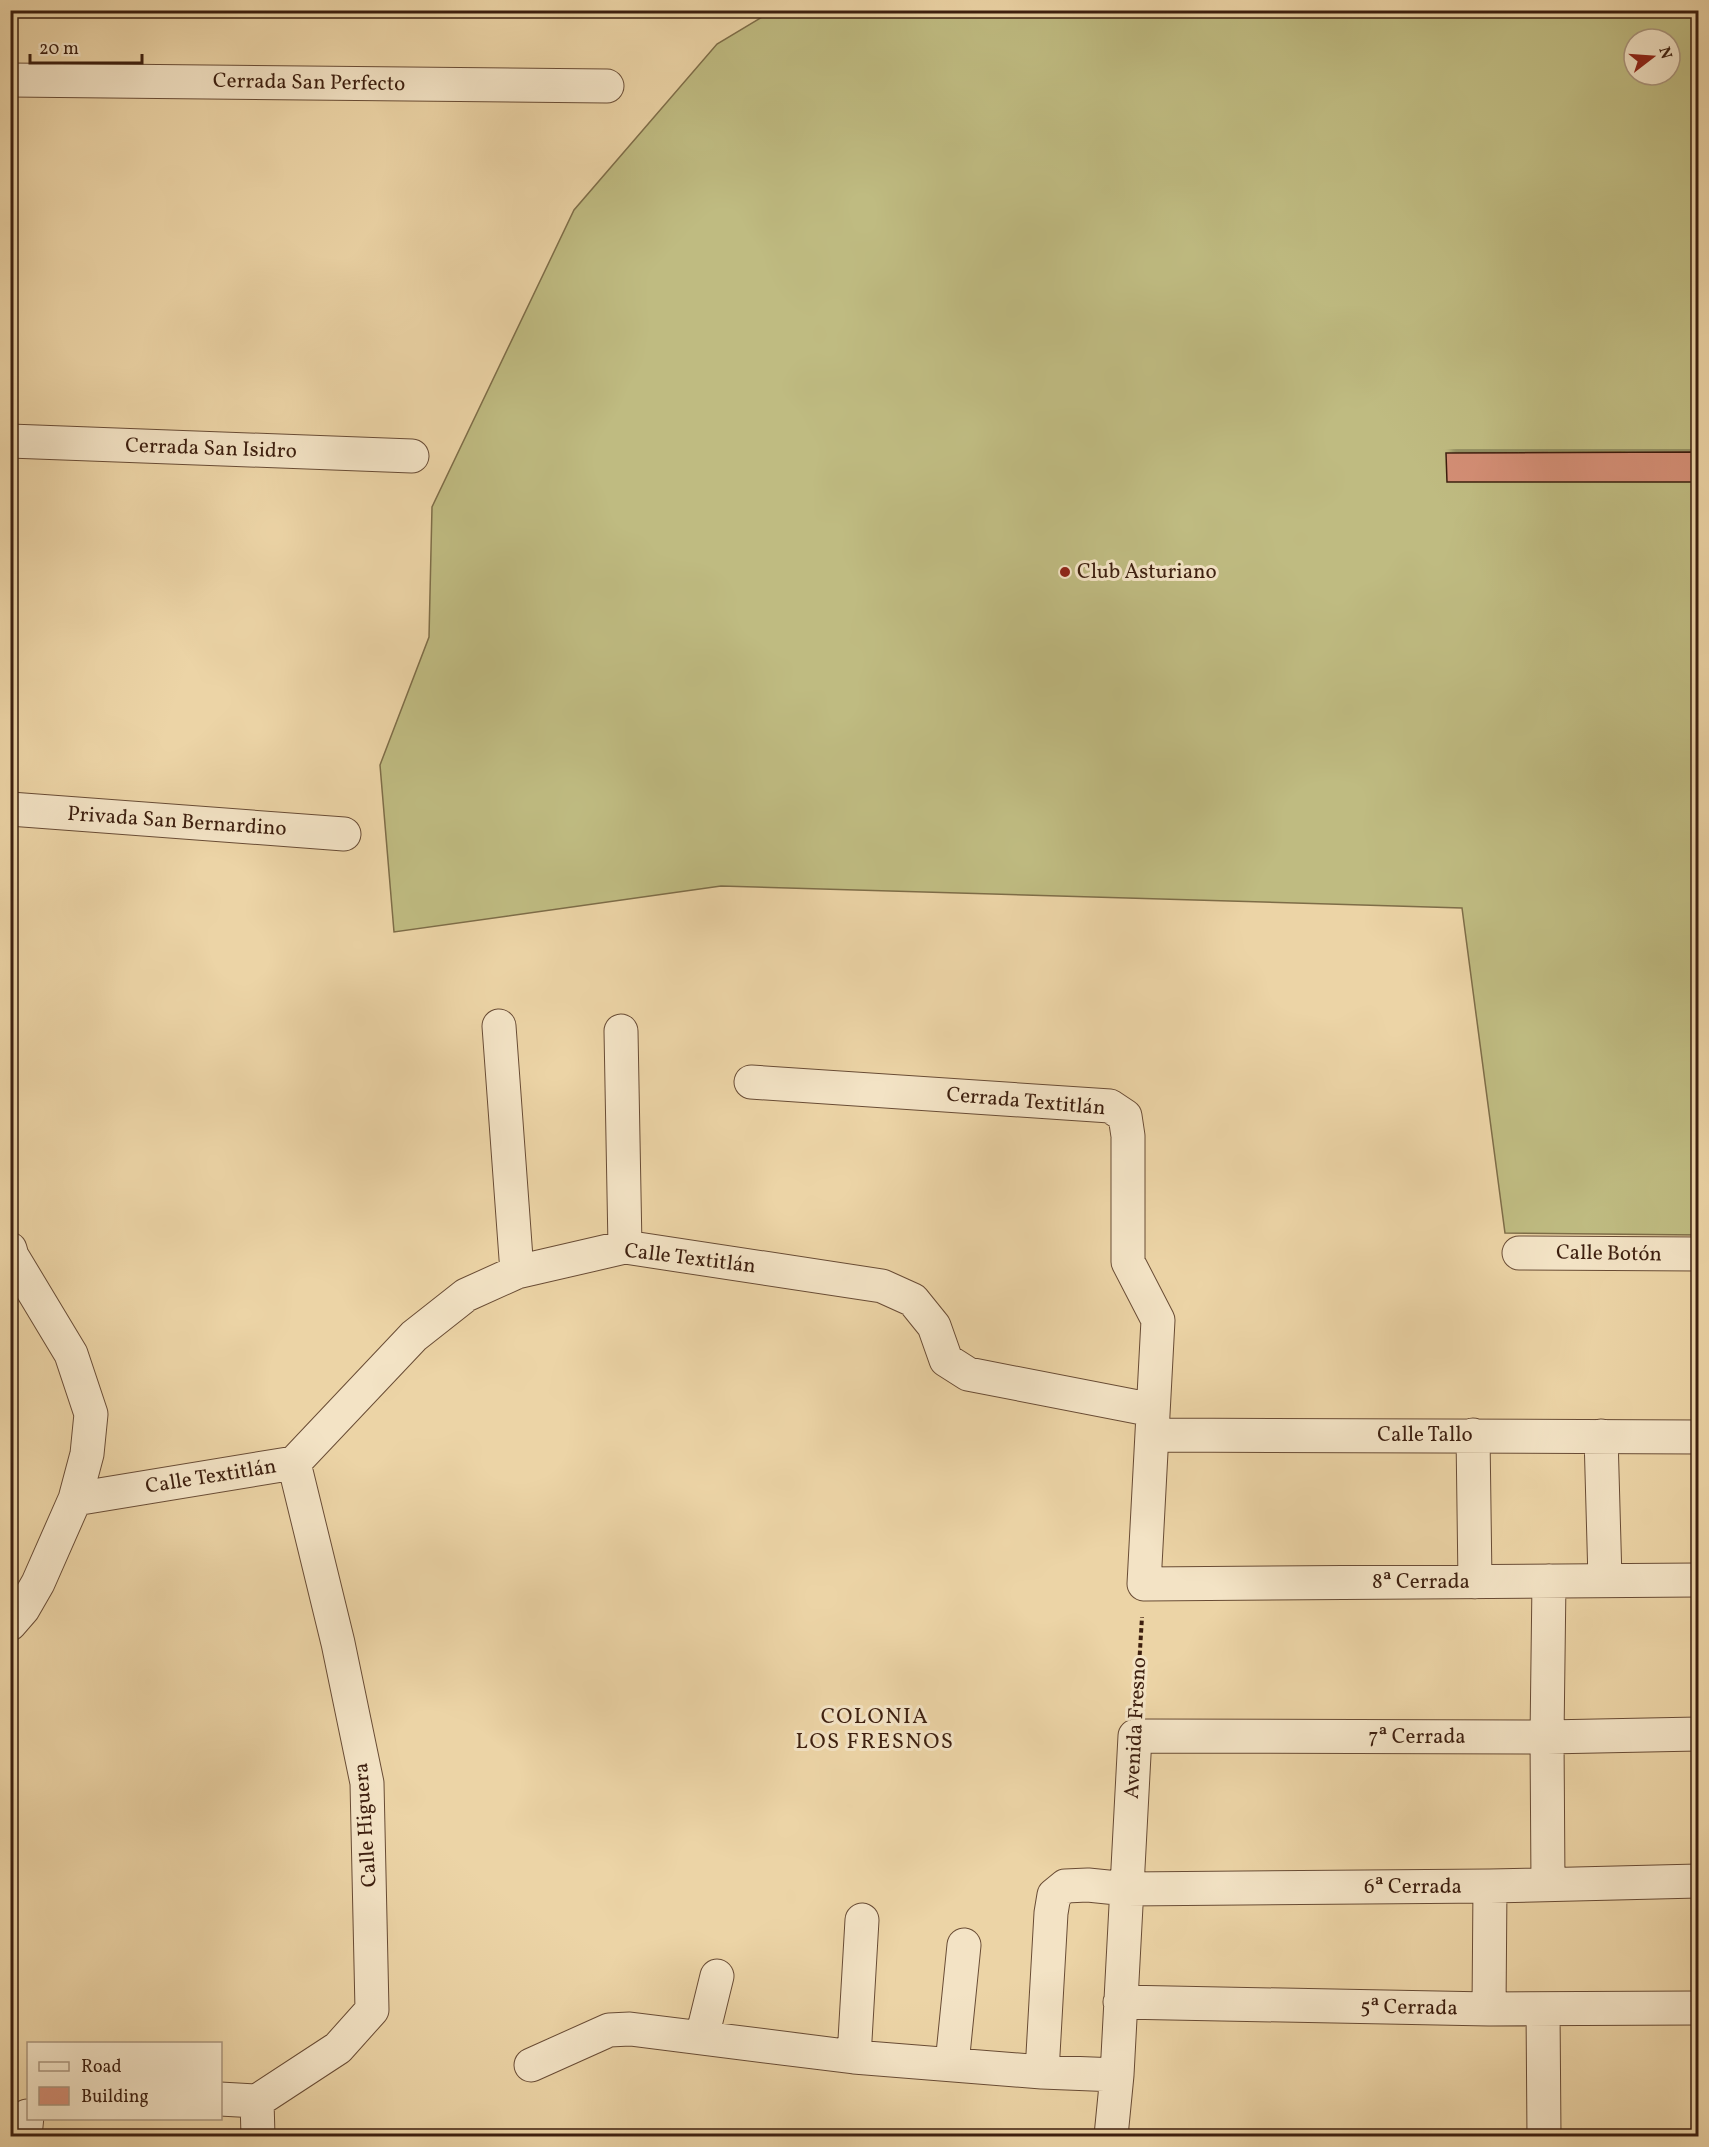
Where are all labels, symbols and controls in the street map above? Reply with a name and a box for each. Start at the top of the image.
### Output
scale bar [30,27,142,65]
north arrow [1622,27,1682,87]
text: 20 m [39,37,79,62]
text: N [1652,44,1677,62]
street label: Cerrada San Perfecto [213,67,405,99]
street label: Cerrada San Isidro [125,432,297,466]
place label: Club Asturiano [1077,558,1217,587]
marker: Club Asturiano [1058,565,1072,579]
street label: Privada San Bernardino [66,800,288,844]
street label: Cerrada Textitlán [945,1081,1107,1123]
street label: Calle Textitlán [623,1237,757,1281]
street label: Calle Botón [1556,1239,1662,1269]
street label: Calle Tallo [1377,1421,1473,1450]
street label: Calle Textitlán [143,1452,279,1502]
street label: 8ª Cerrada [1372,1568,1470,1597]
street label: Avenida Fresno [1118,1656,1154,1800]
district label: COLONIA LOS FRESNOS [796,1702,954,1758]
street label: 7ª Cerrada [1368,1723,1466,1752]
street label: Calle Higuera [347,1762,385,1888]
street label: 6ª Cerrada [1364,1873,1462,1902]
street label: 5ª Cerrada [1360,1993,1458,2023]
legend [27,2042,222,2120]
text: Road [81,2055,122,2080]
text: Building [81,2085,149,2110]

